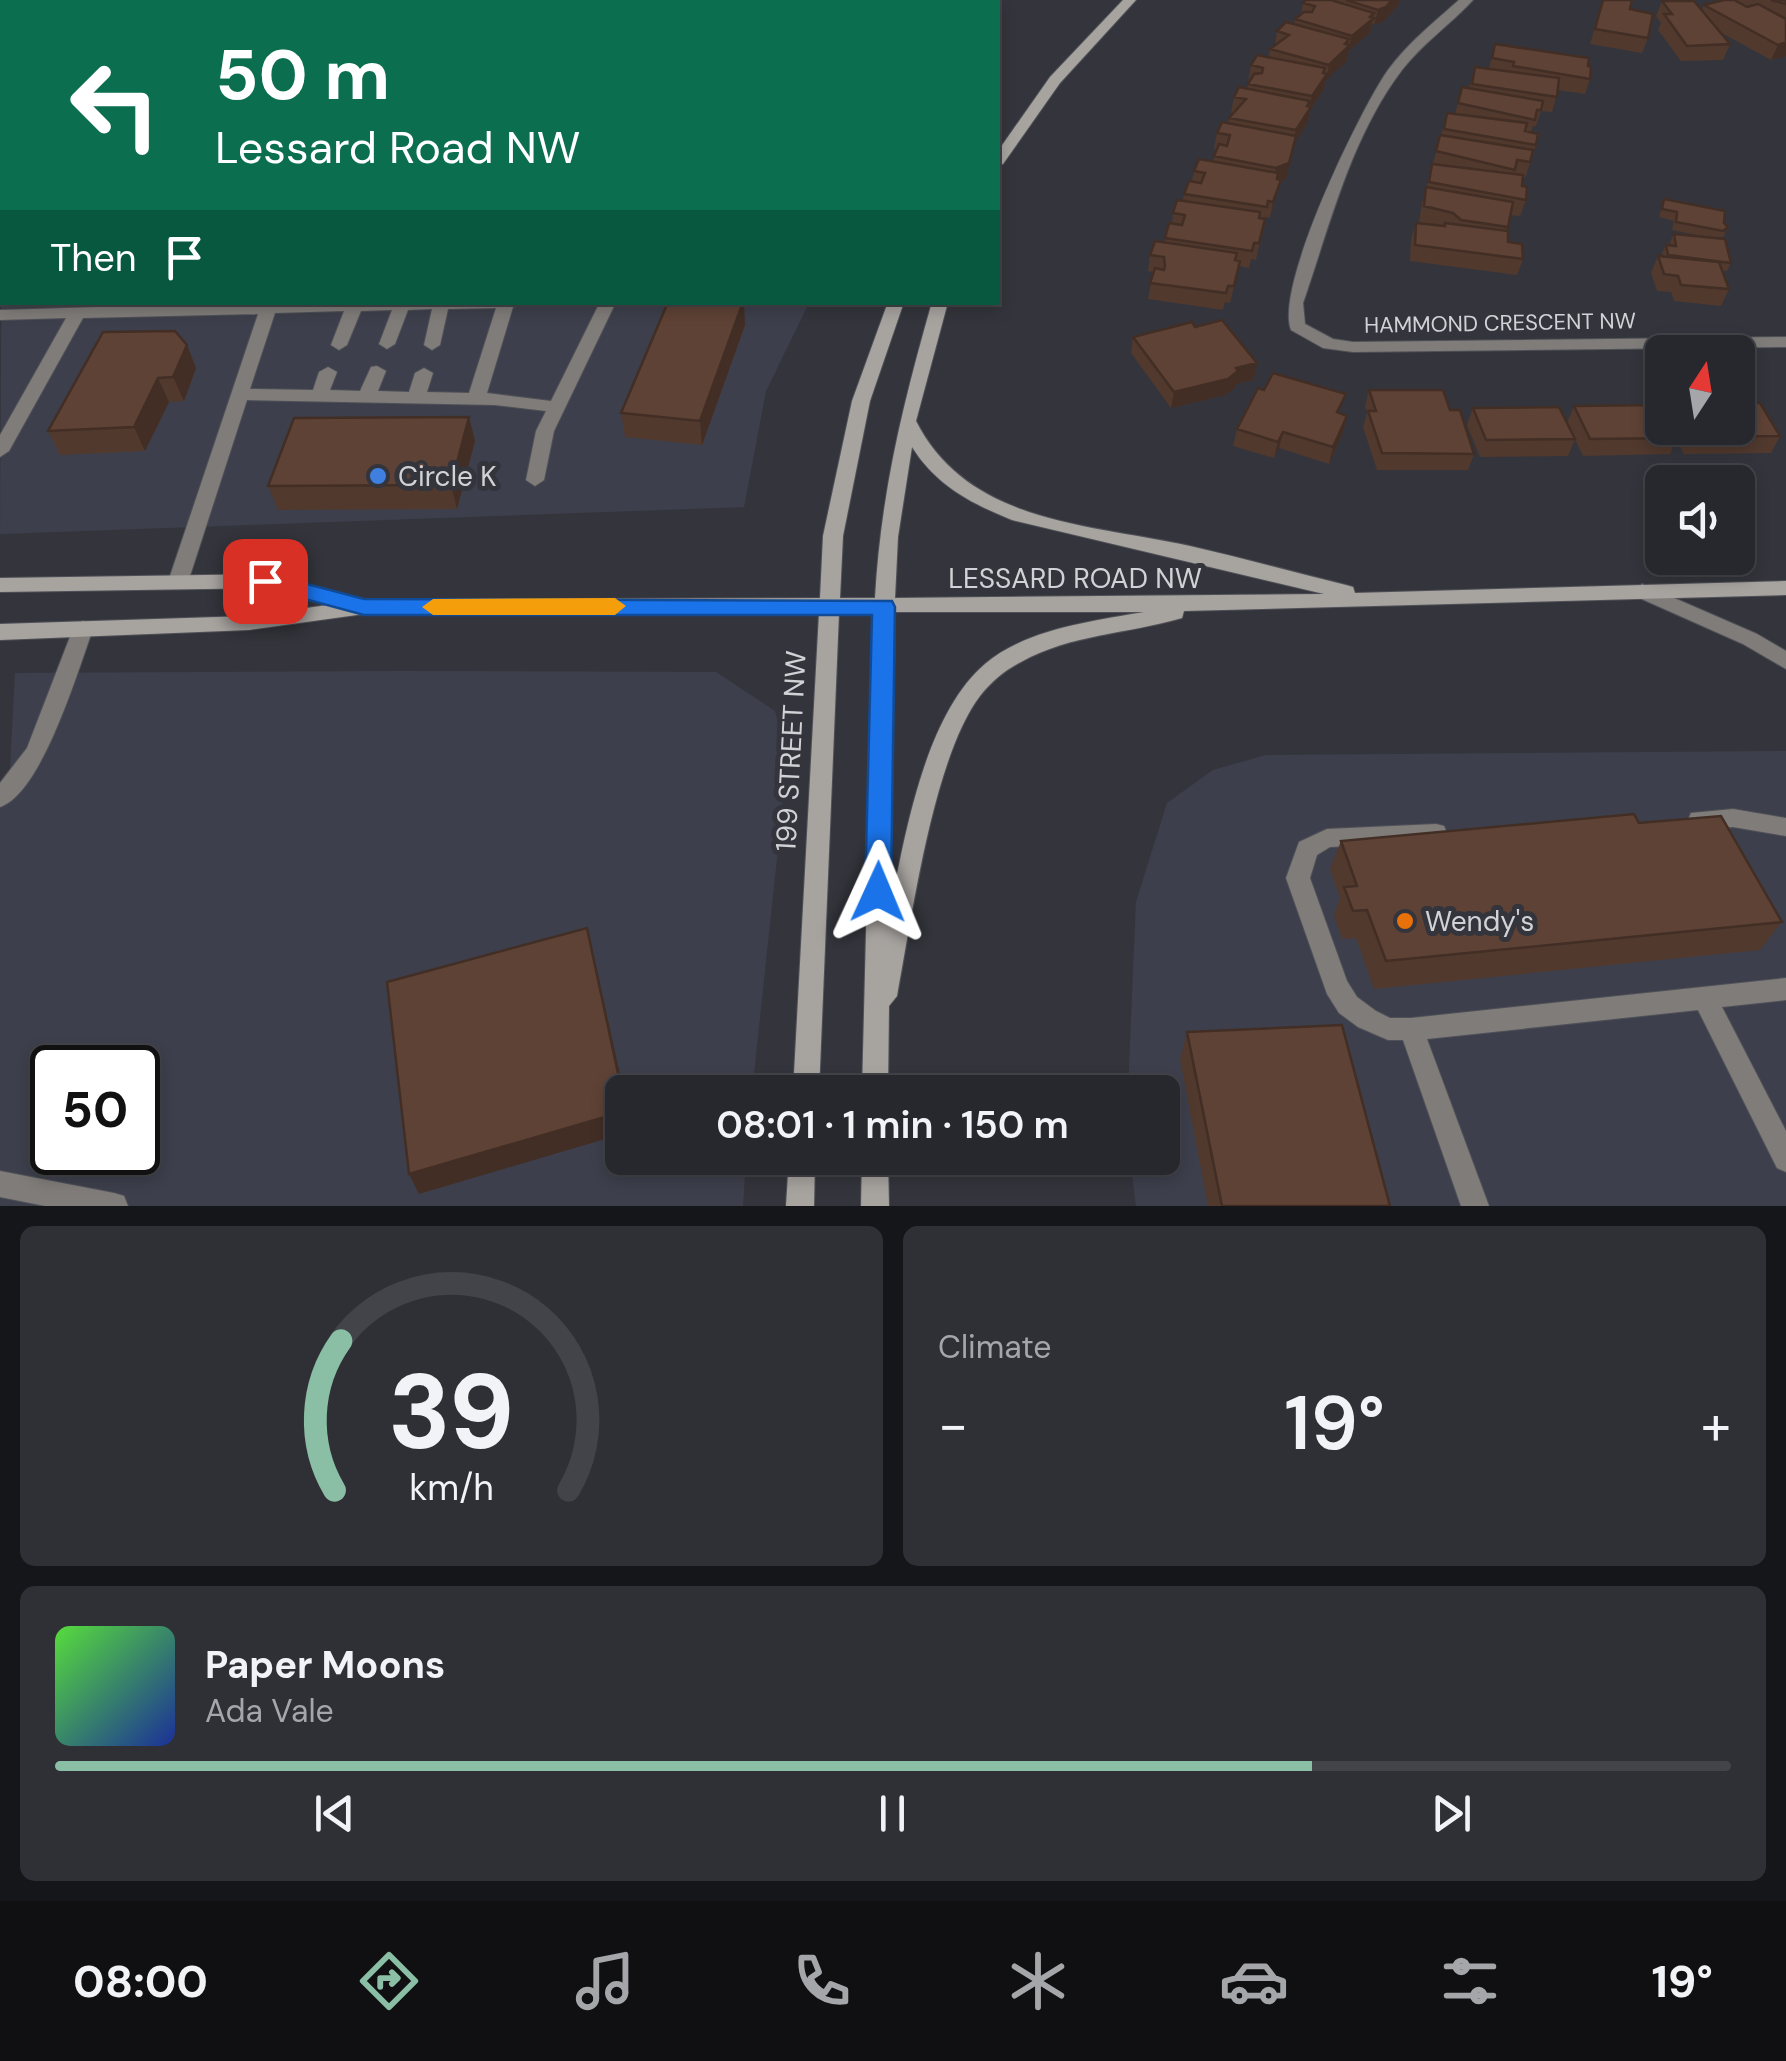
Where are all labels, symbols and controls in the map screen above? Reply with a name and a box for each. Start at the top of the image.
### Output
text: 50 m [215,30,390,121]
icon: left [50,40,180,170]
text: Lessard Road NW [215,118,580,177]
icon: arrive [157,230,212,285]
text: Then [50,233,137,283]
street label: HAMMOND CRESCENT NW [1364,306,1636,340]
north arrow [1645,335,1755,445]
map controls [1645,335,1755,575]
place label: Circle K [398,458,497,495]
marker: Circle K [367,465,389,487]
button: sound [1645,465,1755,575]
pin [223,539,308,624]
icon: arrive [238,554,293,609]
street label: LESSARD ROAD NW [948,560,1202,597]
street label: 199 STREET NW [767,650,815,852]
position arrow [826,840,930,944]
place label: Wendy's [1425,903,1534,940]
marker: Wendy's [1394,910,1416,932]
speed limit sign: 50 [30,1045,160,1175]
text: 08:01 · 1 min · 150 m [716,1100,1069,1150]
text: Climate [938,1326,1052,1368]
text: 39 [388,1345,515,1480]
text: 19° [1284,1375,1385,1472]
text: − [938,1389,968,1461]
text: + [1701,1389,1731,1461]
text: km/h [409,1465,494,1511]
text: Paper Moons [205,1640,445,1690]
text: Ada Vale [205,1690,334,1732]
icon: previous [307,1786,362,1841]
icon: pause [865,1786,920,1841]
icon: next [1424,1786,1479,1841]
icon: directions [354,1946,424,2016]
icon: music [570,1946,640,2016]
icon: phone [787,1946,857,2016]
icon: climate [1003,1946,1073,2016]
icon: car [1219,1946,1289,2016]
icon: filters [1435,1946,1505,2016]
text: 08:00 [73,1952,208,2011]
text: 19° [1651,1952,1713,2011]

